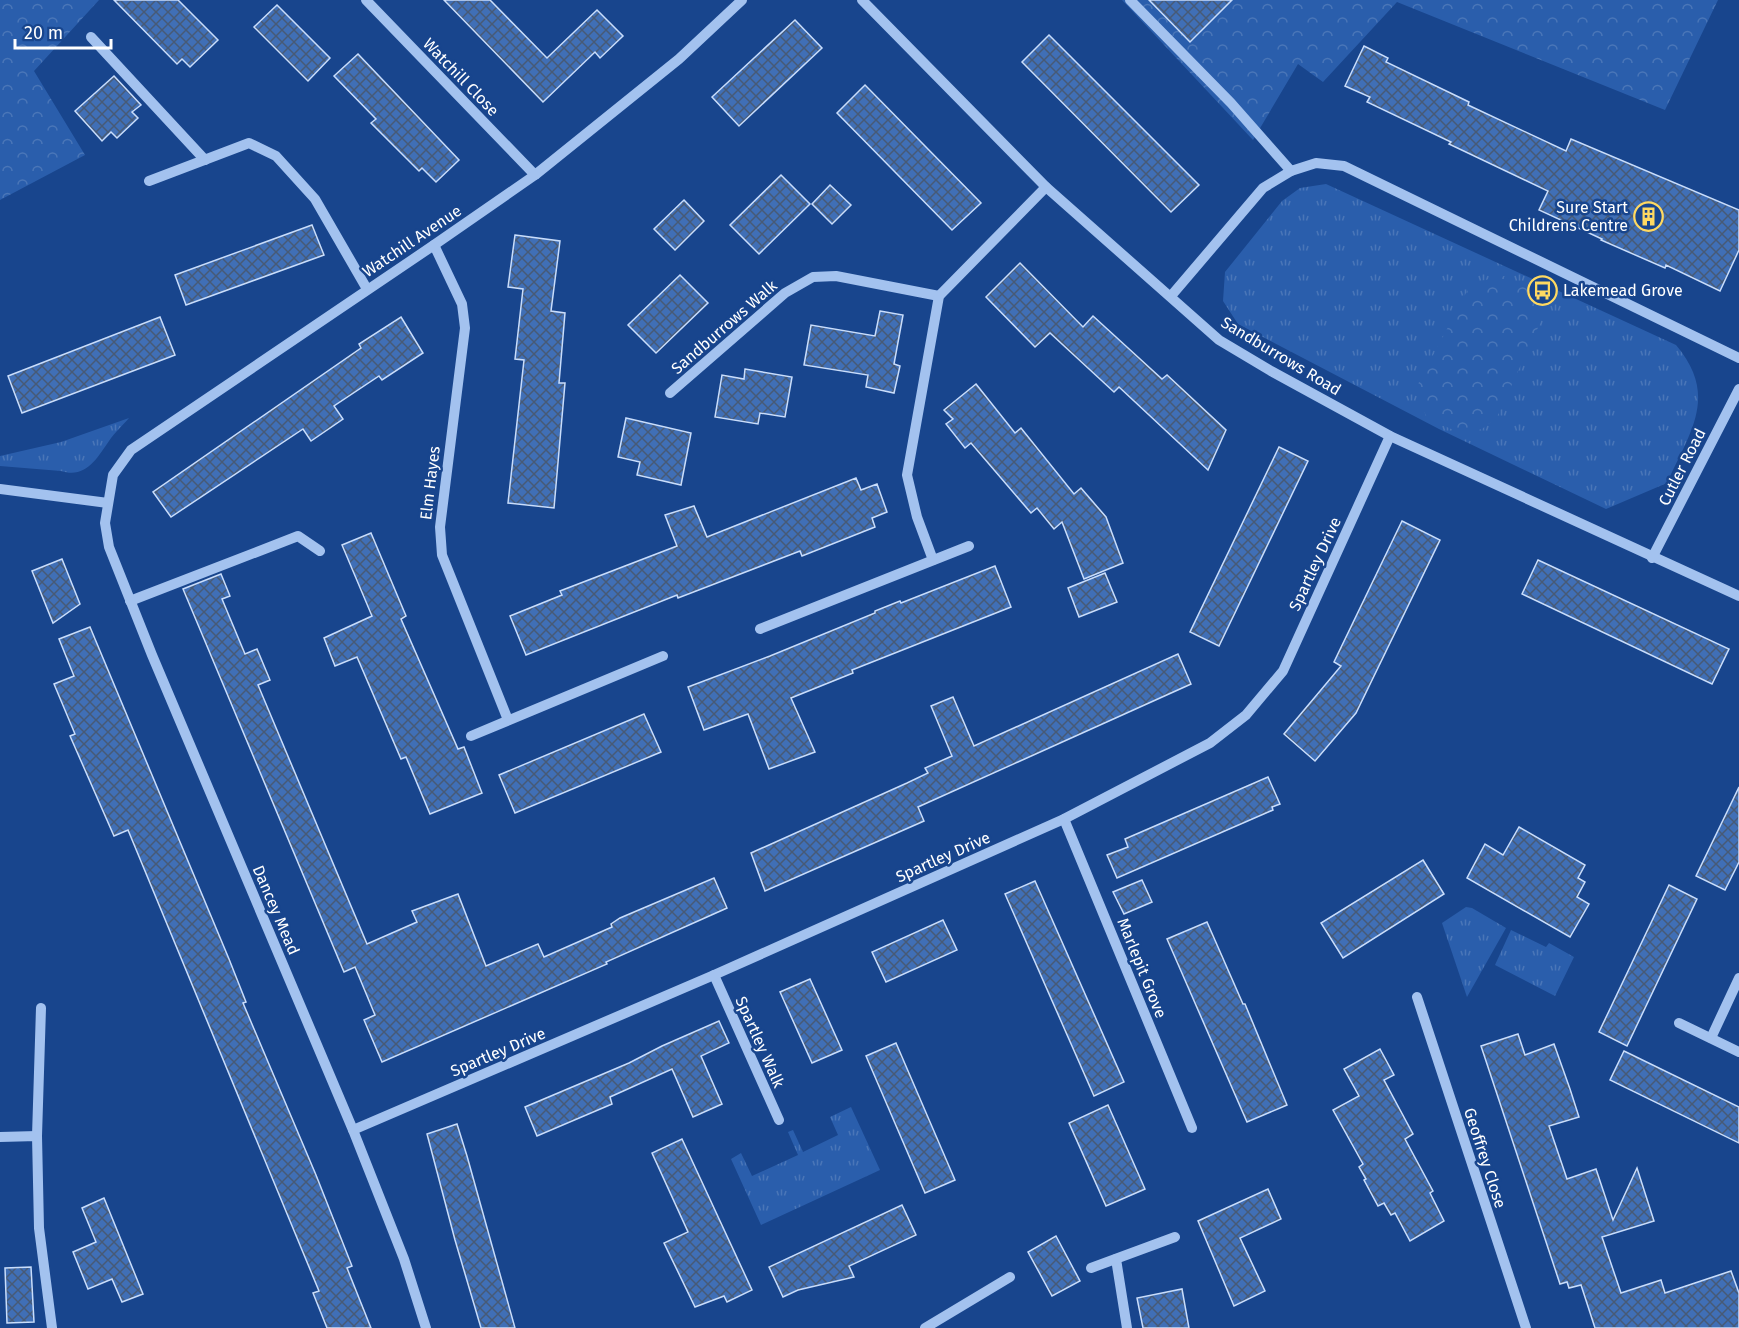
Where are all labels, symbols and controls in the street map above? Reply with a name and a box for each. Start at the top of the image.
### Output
scale bar [15,12,111,50]
text: 20 m [24,22,63,44]
street label: Watchill Close [419,34,503,120]
place label: Sure Start Childrens Centre [1509,198,1628,235]
building icon: Sure Start Childrens Centre [1633,200,1665,232]
street label: Watchill Avenue [359,201,465,281]
bus stop icon: Lakemead Grove [1526,274,1558,306]
street label: Sandburrows Walk [667,275,781,378]
place label: Lakemead Grove [1563,281,1683,300]
street label: Sandburrows Road [1218,313,1344,399]
street label: Cutler Road [1654,425,1710,509]
street label: Elm Hayes [416,445,444,521]
street label: Spartley Drive [1285,514,1345,614]
street label: Spartley Drive [893,828,993,886]
street label: Dancey Mead [249,862,303,958]
street label: Marlepit Grove [1113,915,1171,1021]
street label: Spartley Walk [731,993,789,1091]
street label: Spartley Drive [448,1023,548,1081]
street label: Geoffrey Close [1460,1105,1510,1211]

